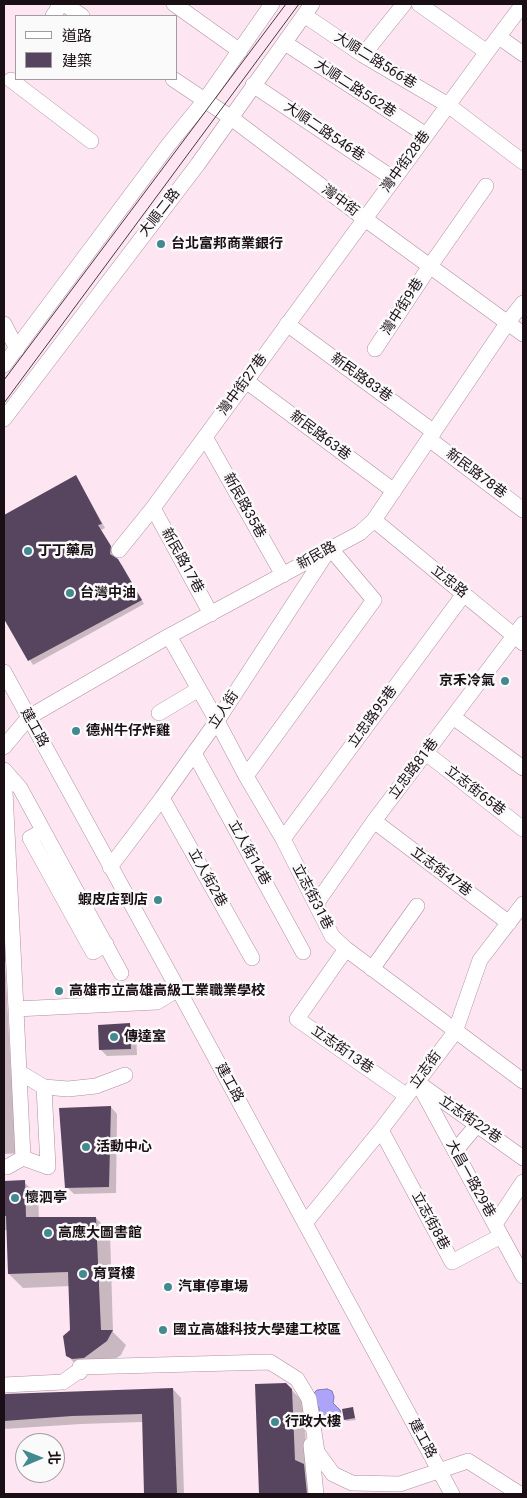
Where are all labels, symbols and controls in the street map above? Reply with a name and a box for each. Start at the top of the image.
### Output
legend [15,15,178,80]
text: 道路 [62,27,92,45]
street label: 大順二路566巷 [331,29,419,93]
text: 建築 [62,52,92,70]
street label: 大順二路562巷 [311,56,399,122]
street label: 大順二路546巷 [281,99,367,165]
street label: 灣中街28巷 [378,128,434,196]
street label: 灣中街 [318,182,362,220]
street label: 大順二路 [136,186,184,240]
place label: 台北富邦商業銀行 [171,236,283,252]
marker: 台北富邦商業銀行 [155,238,167,250]
street label: 灣中街9巷 [379,276,427,338]
street label: 新民路83巷 [327,350,395,406]
street label: 灣中街27巷 [215,351,271,419]
street label: 新民路63巷 [286,408,354,464]
street label: 新民路78巷 [442,446,510,502]
street label: 新民路35巷 [219,471,269,541]
street label: 新民路17巷 [157,526,207,596]
street label: 新民路 [295,538,339,574]
place label: 丁丁藥局 [38,543,94,559]
marker: 丁丁藥局 [22,545,34,557]
street label: 立忠路 [427,562,471,602]
place label: 台灣中油 [80,585,136,601]
marker: 台灣中油 [64,587,76,599]
place label: 京禾冷氣 [439,673,495,689]
marker: 京禾冷氣 [499,675,511,687]
street label: 立忠路95巷 [345,683,401,751]
street label: 立人街 [205,688,243,732]
street label: 建工路 [16,706,52,750]
place label: 德州牛仔炸雞 [86,723,170,739]
marker: 德州牛仔炸雞 [70,725,82,737]
street label: 立忠路81巷 [386,735,442,803]
street label: 立志街65巷 [442,762,508,820]
street label: 立人街14巷 [224,818,274,888]
street label: 立志街47巷 [407,844,475,900]
street label: 立人街2巷 [184,846,230,910]
street label: 立志街31巷 [288,861,336,933]
place label: 蝦皮店到店 [78,892,148,908]
marker: 蝦皮店到店 [152,894,164,906]
place label: 高雄市立高雄高級工業職業學校 [69,983,265,999]
marker: 高雄市立高雄高級工業職業學校 [53,985,65,997]
street label: 立志街13巷 [308,1023,376,1077]
place label: 傳達室 [124,1029,166,1045]
marker: 傳達室 [108,1031,120,1043]
street label: 立志街 [407,1048,445,1092]
street label: 建工路 [211,1061,247,1105]
street label: 立志街22巷 [436,1093,504,1147]
street label: 大昌一路29巷 [442,1137,498,1221]
place label: 活動中心 [96,1139,152,1155]
marker: 活動中心 [80,1141,92,1153]
street label: 立志街8巷 [408,1189,452,1253]
place label: 懷泗亭 [25,1190,67,1206]
marker: 懷泗亭 [9,1192,21,1204]
place label: 高應大圖書館 [58,1225,142,1241]
marker: 高應大圖書館 [42,1227,54,1239]
place label: 育賢樓 [93,1266,135,1282]
marker: 育賢樓 [77,1268,89,1280]
place label: 汽車停車場 [178,1279,248,1295]
marker: 汽車停車場 [162,1281,174,1293]
place label: 國立高雄科技大學建工校區 [173,1322,341,1338]
marker: 國立高雄科技大學建工校區 [157,1324,169,1336]
place label: 行政大樓 [285,1414,341,1430]
marker: 行政大樓 [269,1416,281,1428]
street label: 建工路 [405,1417,439,1461]
north arrow [15,1433,65,1483]
text: 北 [46,1451,62,1465]

